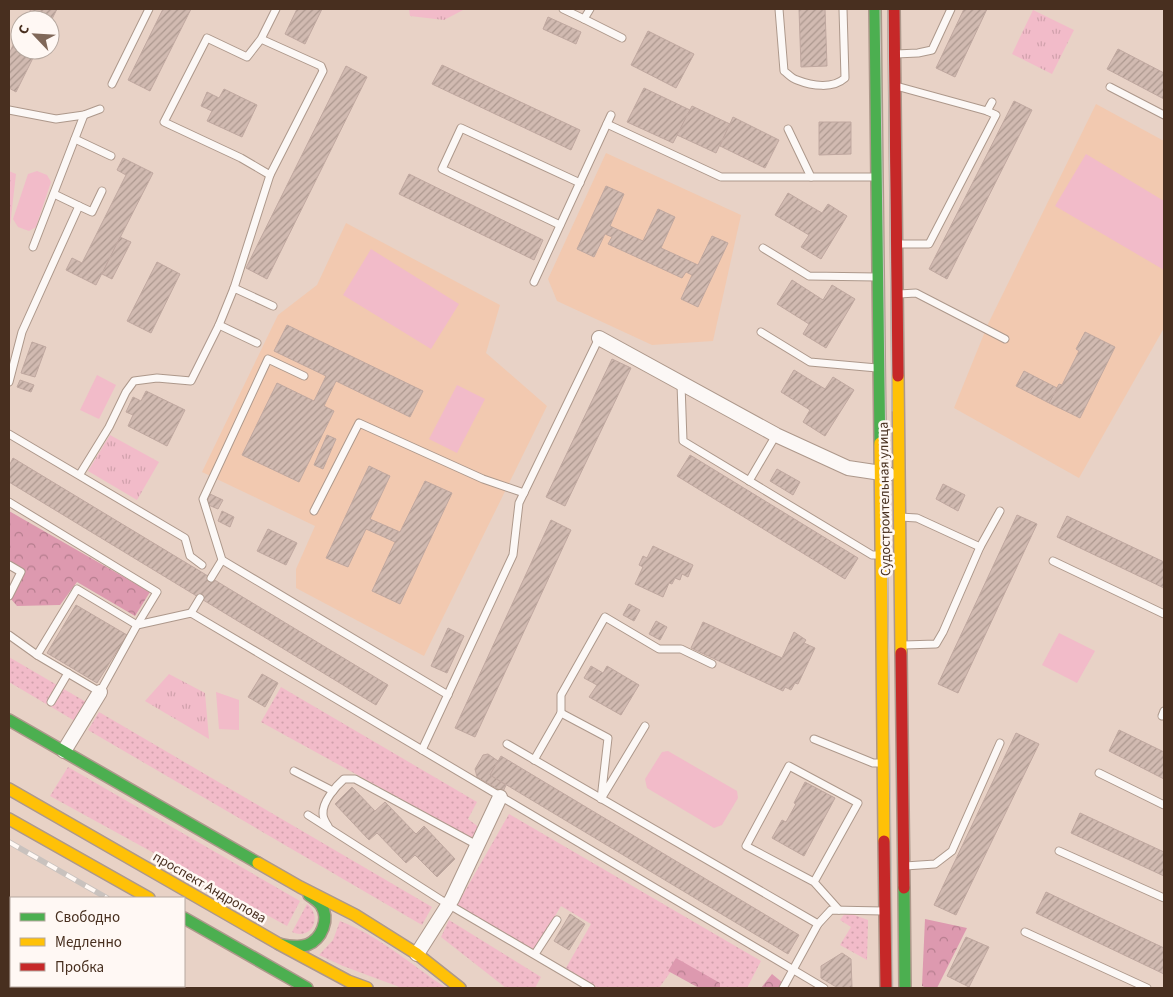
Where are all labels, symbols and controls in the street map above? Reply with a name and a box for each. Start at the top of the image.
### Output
north arrow [10,10,60,60]
text: С [13,22,35,38]
street label: Судостроительная улица [874,422,896,576]
street label: проспект Андропова [149,847,270,929]
legend [10,897,185,987]
text: Свободно [55,907,120,928]
text: Медленно [55,932,122,953]
text: Пробка [55,957,104,978]

